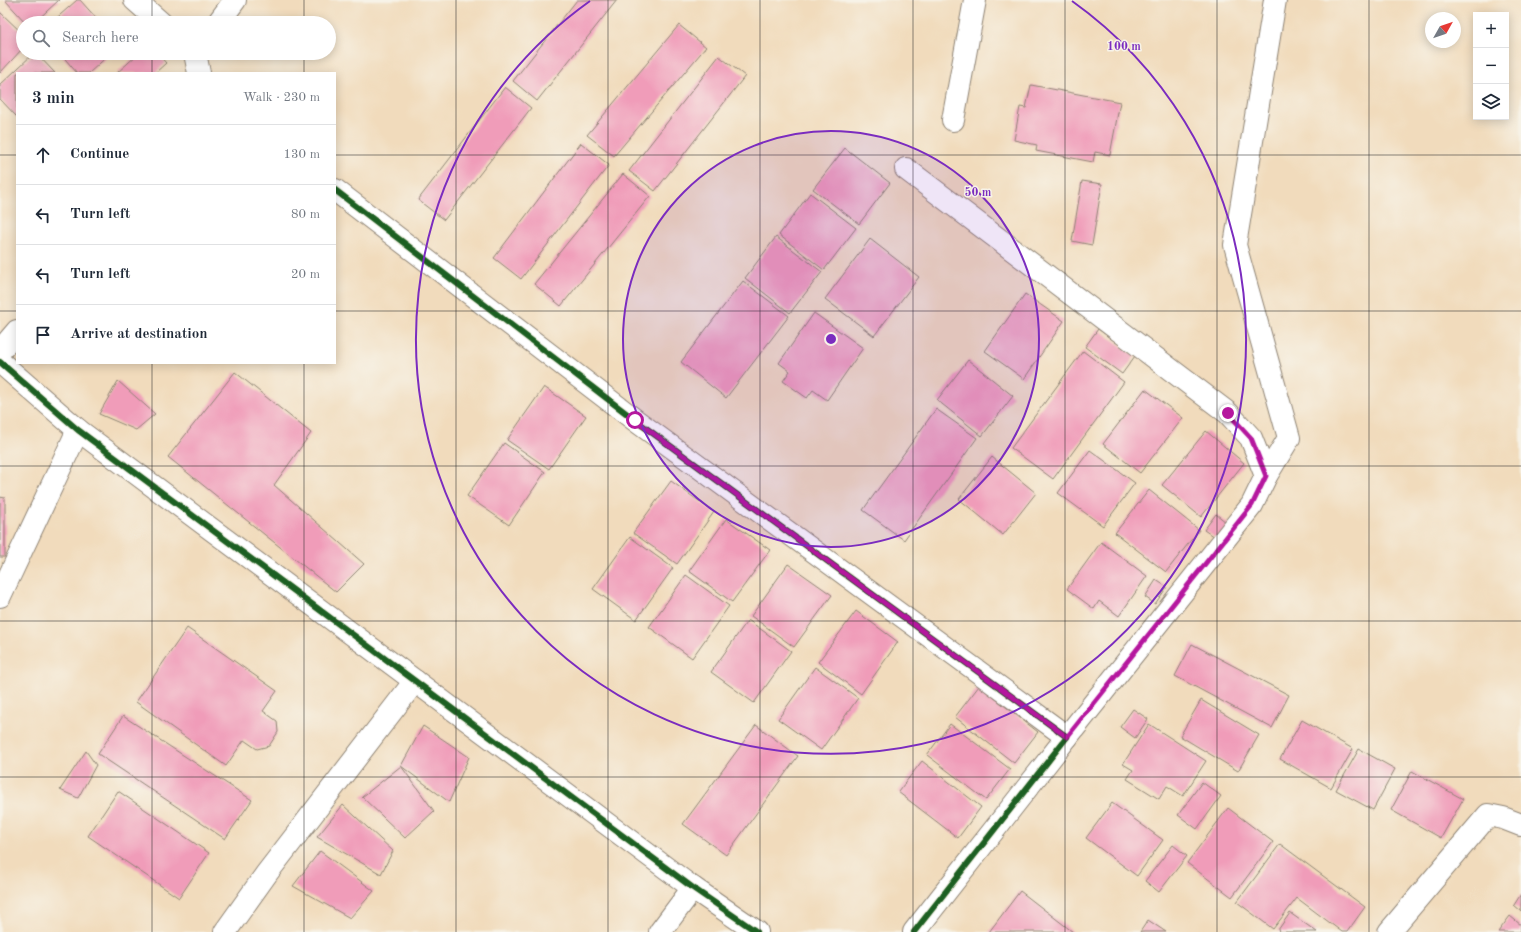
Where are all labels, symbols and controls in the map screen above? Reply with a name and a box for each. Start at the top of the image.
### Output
north arrow [1425,12,1461,48]
map controls [1473,12,1509,120]
button: + [1473,12,1509,48]
search box [16,16,336,60]
icon: search [30,27,52,49]
text: Search here [62,31,139,46]
text: 100 m [1107,41,1141,53]
button: − [1473,48,1509,84]
button: layers [1473,84,1509,120]
text: 3 min [32,90,75,107]
text: Walk · 230 m [243,91,320,104]
icon: ahead [32,144,54,166]
text: Continue [70,147,129,162]
text: 130 m [283,148,320,161]
text: 50 m [965,186,992,199]
icon: left [32,204,54,226]
text: Turn left [70,207,130,222]
text: 80 m [291,208,320,221]
icon: left [32,264,54,286]
text: Turn left [70,267,130,282]
text: 20 m [291,268,320,281]
icon: arrive [32,324,54,346]
text: Arrive at destination [70,327,208,342]
centre of rings [824,332,838,346]
route end [1219,404,1237,422]
route start [626,411,644,429]

